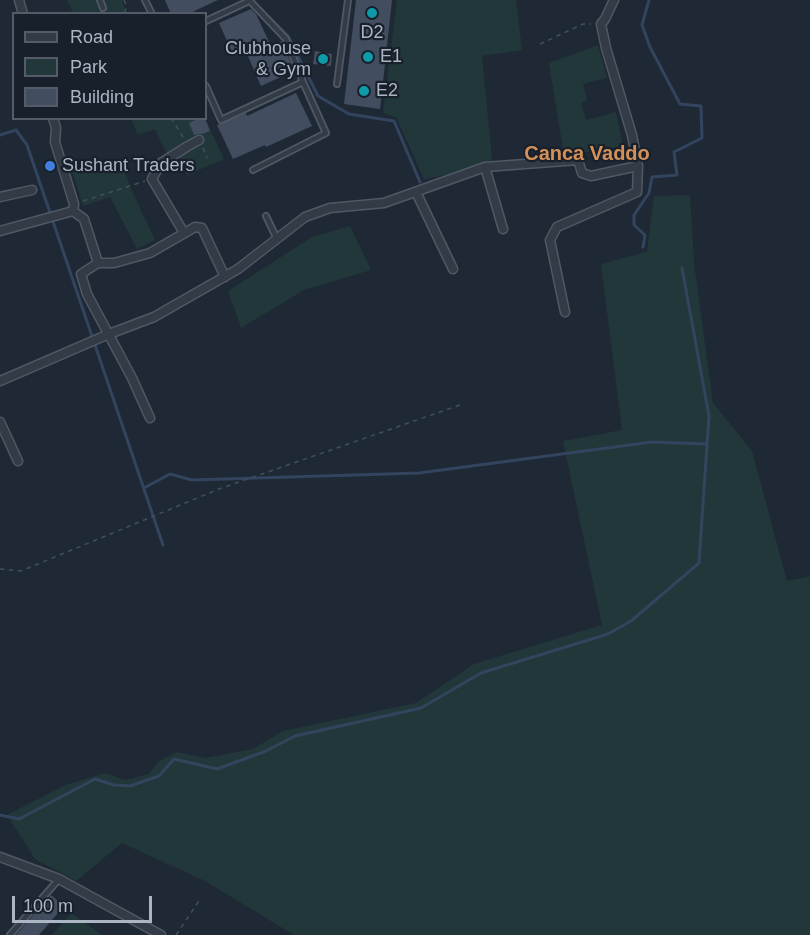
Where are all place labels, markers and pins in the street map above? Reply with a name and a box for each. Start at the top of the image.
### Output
marker: D2 [365,6,379,20]
place label: D2 [360,22,384,44]
place label: Clubhouse & Gym [225,38,311,80]
place label: E1 [380,46,402,68]
marker: E1 [361,50,375,64]
marker: Clubhouse & Gym [316,52,330,66]
place label: E2 [376,80,398,102]
marker: E2 [357,84,371,98]
place label: Sushant Traders [62,155,194,177]
marker: Sushant Traders [43,159,57,173]

